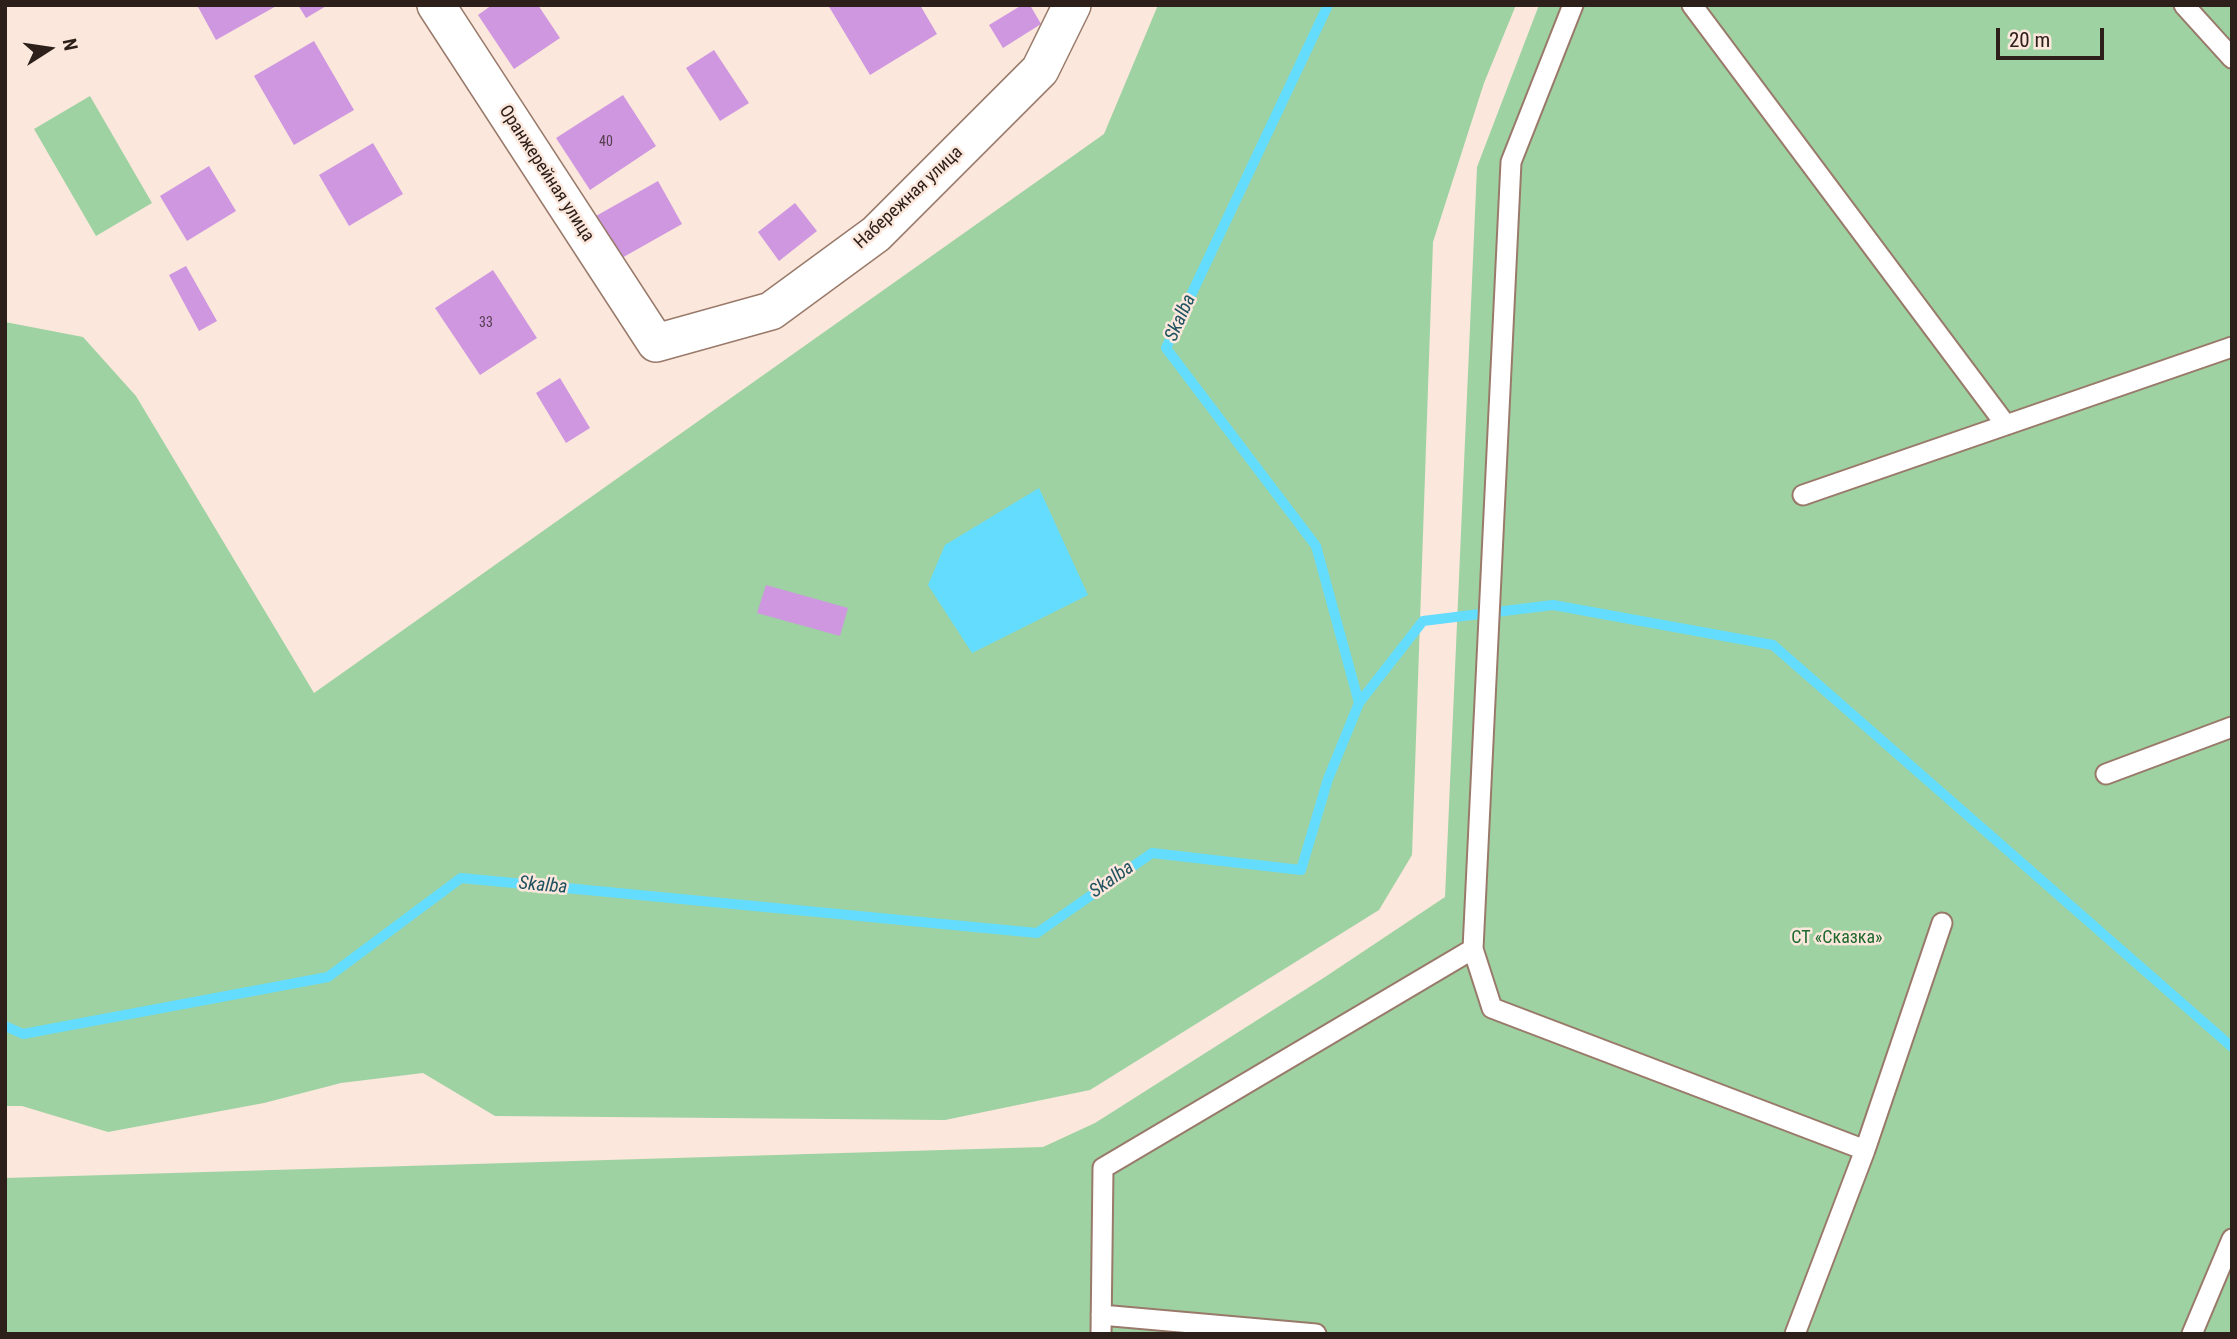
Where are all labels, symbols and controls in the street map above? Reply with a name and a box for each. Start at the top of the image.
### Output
north arrow [14,14,84,84]
scale bar [1999,14,2108,58]
text: 20 m [2009,28,2050,52]
text: N [58,36,82,53]
street label: Оранжерейная улица [494,102,598,246]
house number: 40 [599,134,613,150]
street label: Набережная улица [850,142,968,254]
water label: Skalba [1161,291,1201,345]
house number: 33 [479,315,493,331]
water label: Skalba [1085,857,1139,903]
water label: Skalba [518,873,568,899]
park label: СТ «Сказка» [1791,927,1883,949]

